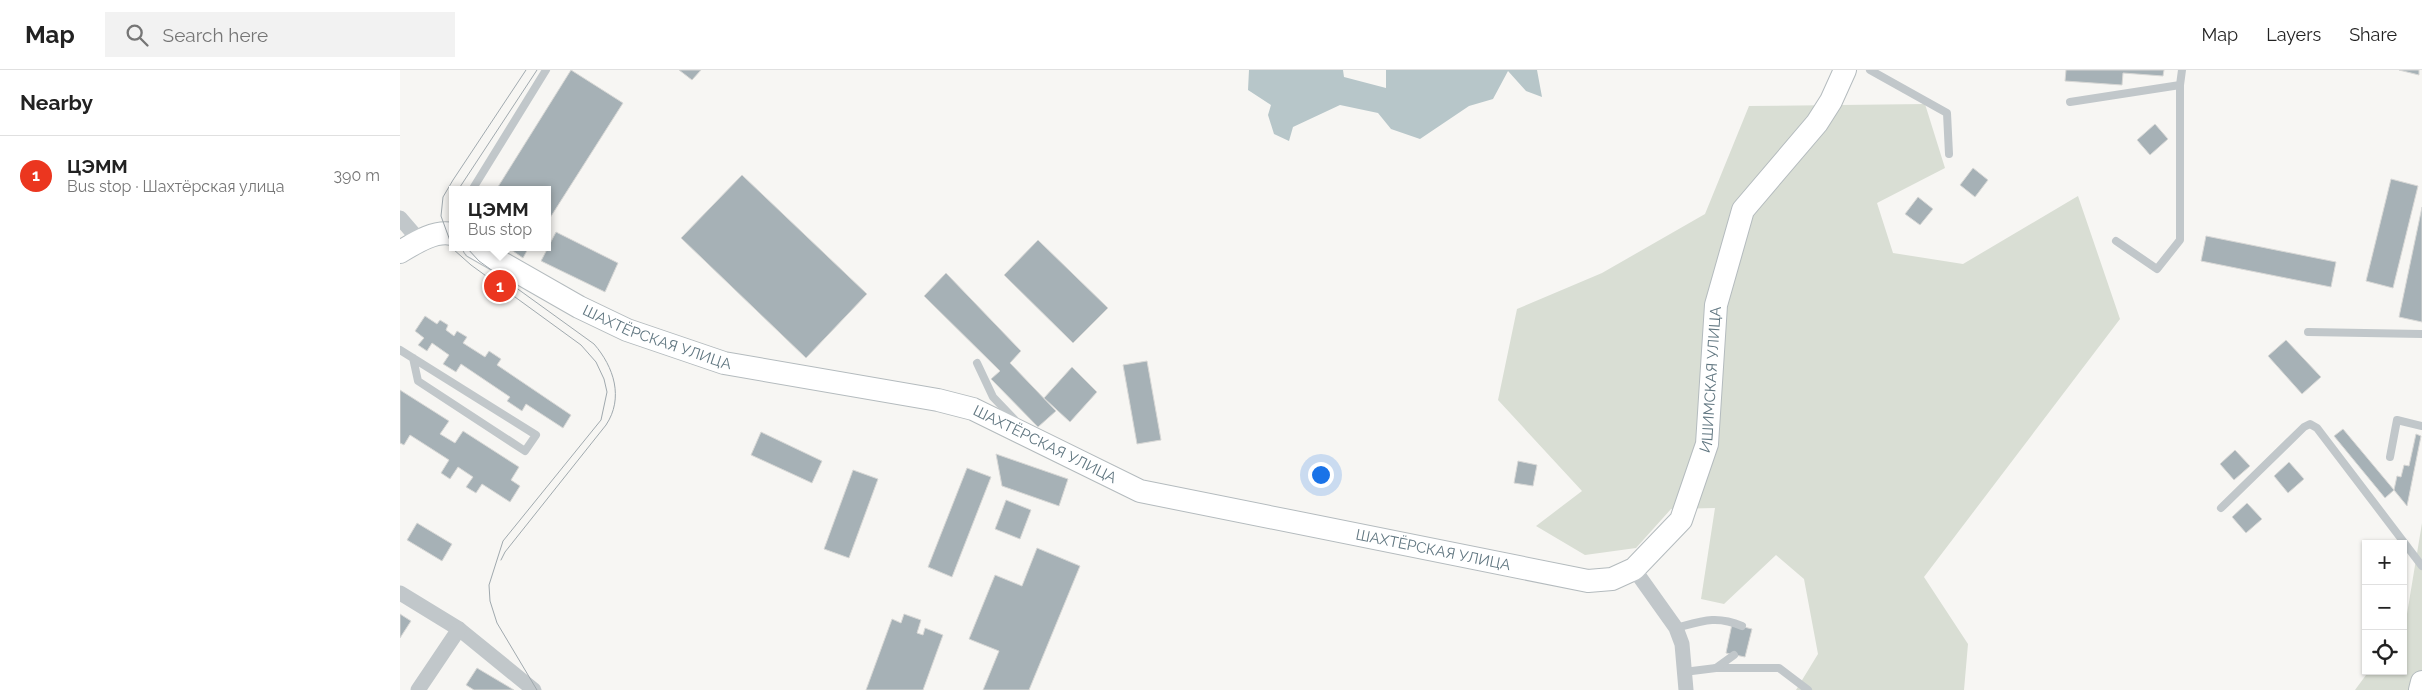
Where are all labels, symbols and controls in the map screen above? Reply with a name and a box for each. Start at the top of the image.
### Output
search box [105,12,455,57]
text: Map [25,20,75,49]
icon: search [123,21,151,49]
text: Search here [163,24,268,46]
text: Map [2202,24,2238,45]
text: Layers [2266,24,2321,45]
text: Share [2349,24,2397,45]
text: Nearby [20,90,93,115]
text: ЦЭММ [67,155,128,177]
text: 1 [32,166,40,185]
text: 390 m [334,166,380,185]
text: Bus stop · Шахтёрская улица [67,177,284,196]
popup [449,186,551,251]
text: ЦЭММ [468,198,529,220]
text: Bus stop [468,220,532,239]
pin: 1 [484,267,516,305]
street label: ШАХТЁРСКАЯ УЛИЦА [580,301,733,373]
street label: ИШИМСКАЯ УЛИЦА [1696,306,1725,455]
street label: ШАХТЁРСКАЯ УЛИЦА [970,401,1120,487]
your location [1308,462,1334,488]
street label: ШАХТЁРСКАЯ УЛИЦА [1354,526,1512,574]
map controls [2362,540,2407,675]
button: + [2362,540,2407,585]
button: − [2362,585,2407,630]
button: locate [2362,630,2407,675]

